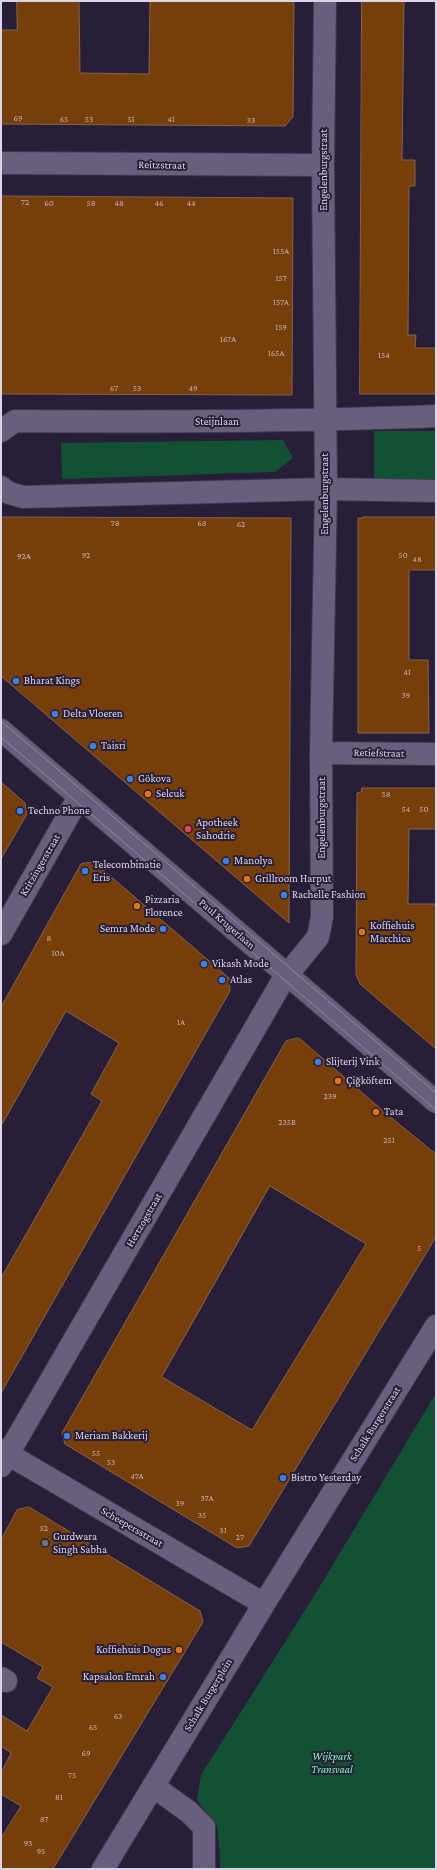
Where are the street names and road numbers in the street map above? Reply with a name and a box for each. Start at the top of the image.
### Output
street label: Engelenburgstraat [317,129,331,211]
street label: Reitzstraat [138,158,186,172]
street label: Steijnlaan [195,415,239,429]
street label: Engelenburgstraat [318,453,332,535]
street label: Retiefstraat [353,746,405,760]
street label: Engelenburgstraat [315,777,329,859]
street label: Kritzingerstraat [17,832,63,898]
street label: Paul Krugerlaan [196,896,258,952]
street label: Hertzogstraat [123,1191,165,1249]
street label: Schalk Burgerstraat [347,1384,403,1464]
street label: Scheepersstraat [99,1504,165,1550]
street label: Schalk Burgerplein [181,1656,235,1734]

